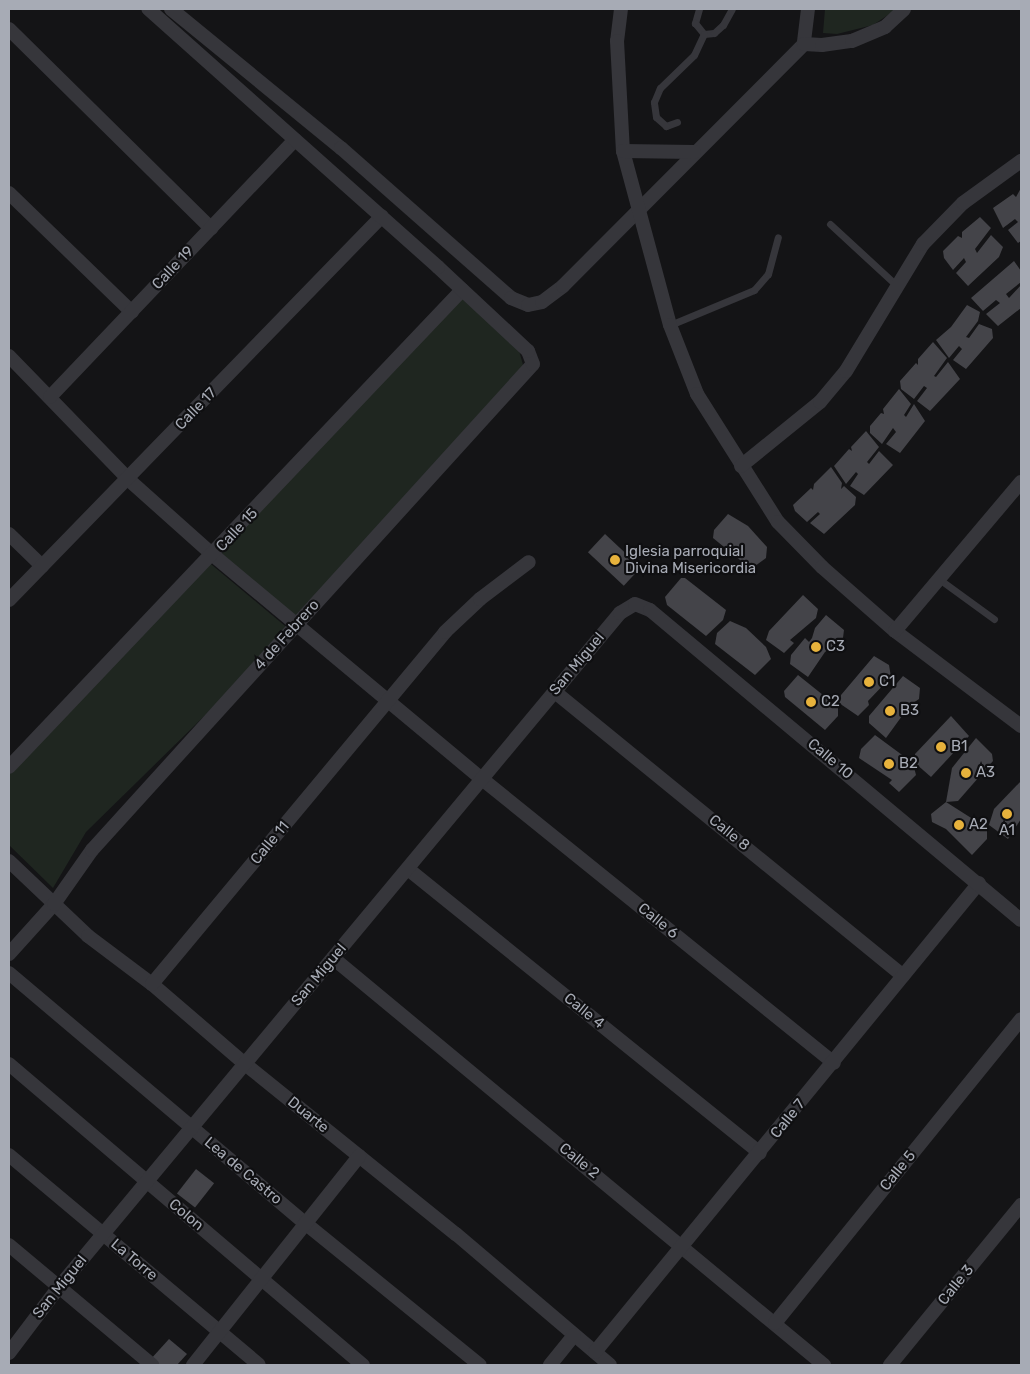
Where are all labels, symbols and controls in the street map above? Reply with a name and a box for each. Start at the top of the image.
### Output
street label: Calle 19 [148,242,198,294]
street label: Calle 17 [172,384,220,434]
street label: Calle 15 [212,504,262,556]
place label: Iglesia parroquial Divina Misericordia [625,542,756,577]
marker: Iglesia parroquial Divina Misericordia [609,554,621,566]
street label: 4 de Febrero [251,596,323,674]
street label: San Miguel [546,629,608,699]
place label: C3 [826,638,845,656]
marker: C3 [810,641,822,653]
place label: C1 [879,673,895,691]
marker: C1 [863,676,875,688]
place label: C2 [821,693,840,711]
marker: C2 [805,696,817,708]
place label: B3 [900,702,919,720]
marker: B3 [884,705,896,717]
street label: Calle 10 [804,735,856,783]
place label: B1 [951,738,967,756]
marker: B1 [935,741,947,753]
place label: B2 [899,755,918,773]
marker: B2 [883,758,895,770]
place label: A3 [976,764,995,782]
marker: A3 [960,767,972,779]
marker: A1 [1001,808,1013,820]
street label: Calle 8 [705,811,753,855]
place label: A2 [969,816,988,834]
street label: Calle 11 [247,818,293,868]
marker: A2 [953,819,965,831]
place label: A1 [999,822,1015,840]
street label: Calle 6 [634,899,682,943]
street label: San Miguel [288,940,350,1010]
street label: Calle 4 [560,989,608,1033]
street label: Duarte [284,1093,332,1137]
street label: Calle 7 [767,1096,809,1142]
street label: Lea de Castro [201,1133,285,1209]
street label: Calle 2 [555,1139,603,1183]
street label: Calle 5 [876,1147,920,1195]
street label: Colon [165,1195,207,1235]
street label: La Torre [107,1235,161,1285]
street label: San Miguel [29,1252,91,1322]
street label: Calle 3 [934,1261,978,1309]

